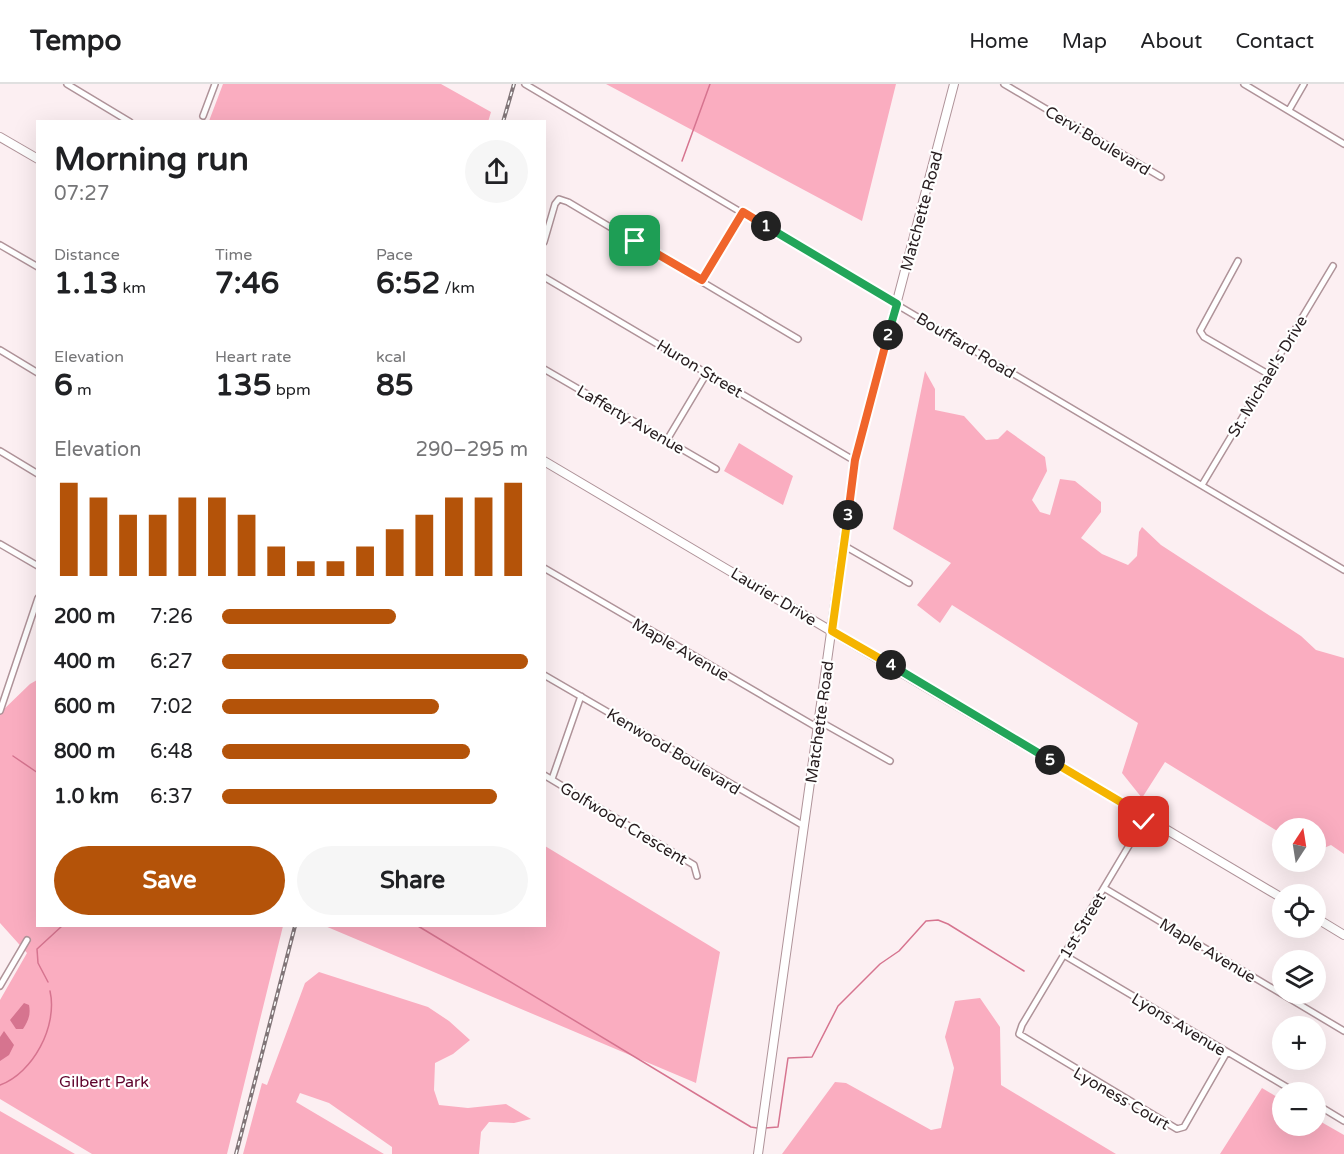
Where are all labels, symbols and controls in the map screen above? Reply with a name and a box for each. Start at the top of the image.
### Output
text: Tempo [30,24,122,58]
text: Home [969,29,1029,54]
text: Map [1062,29,1107,54]
text: About [1140,29,1202,54]
text: Contact [1235,29,1314,54]
street label: Cervi Boulevard [1041,102,1154,180]
text: Morning run [54,140,249,179]
button: share [465,140,528,203]
street label: Matchette Road [896,149,948,273]
text: 07:27 [54,182,109,206]
pin: 1 [751,211,781,241]
pin [609,215,660,266]
text: 1 [761,216,771,236]
icon: arrive [618,224,651,257]
text: Distance [54,245,120,265]
text: Time [215,245,252,265]
text: Pace [376,245,413,265]
text: 1.13 [54,265,118,302]
text: 7:46 [215,265,279,302]
text: 6:52 [376,265,440,302]
text: km [118,278,146,298]
text: /km [440,278,475,298]
street label: Bouffard Road [912,308,1019,383]
street label: St. Michael's Drive [1224,312,1312,441]
pin: 2 [873,320,903,350]
text: 2 [883,325,893,345]
street label: Huron Street [653,335,746,402]
text: Elevation [54,347,124,367]
text: Heart rate [215,347,291,367]
text: kcal [376,347,406,367]
text: 6 [54,367,73,404]
text: 135 [215,367,272,404]
text: 85 [376,367,414,404]
text: m [73,380,92,400]
text: bpm [272,380,311,400]
street label: Lafferty Avenue [573,381,688,459]
text: Elevation [54,438,141,462]
text: 290–295 m [415,438,528,462]
pin: 3 [833,500,863,530]
text: 3 [843,505,853,525]
street label: Laurier Drive [727,563,820,630]
text: 200 m [54,605,115,629]
text: 7:26 [150,605,193,629]
street label: Maple Avenue [628,614,733,686]
text: 400 m [54,650,115,674]
text: 6:27 [150,650,193,674]
pin: 4 [876,650,906,680]
text: 4 [886,655,896,675]
street label: Matchette Road [802,660,838,784]
text: 600 m [54,695,115,719]
text: 7:02 [150,695,193,719]
street label: Kenwood Boulevard [603,704,744,800]
text: 800 m [54,740,115,764]
text: 6:48 [150,740,193,764]
pin: 5 [1035,745,1065,775]
text: 5 [1045,750,1055,770]
street label: Golfwood Crescent [556,778,691,870]
text: 1.0 km [54,785,119,809]
text: 6:37 [150,785,193,809]
pin [1118,796,1169,847]
icon: check [1127,805,1160,838]
north arrow [1272,818,1326,872]
map controls [1272,818,1326,1136]
button: Save [54,846,285,915]
button: Share [297,846,528,915]
button: locate [1272,884,1326,938]
street label: 1st Street [1055,889,1110,962]
street label: Maple Avenue [1156,914,1259,988]
button: layers [1272,950,1326,1004]
street label: Lyons Avenue [1128,989,1229,1061]
button: + [1272,1016,1326,1070]
street label: Lyoness Court [1070,1063,1173,1135]
park label: Gilbert Park [59,1072,149,1092]
button: − [1272,1082,1326,1136]

